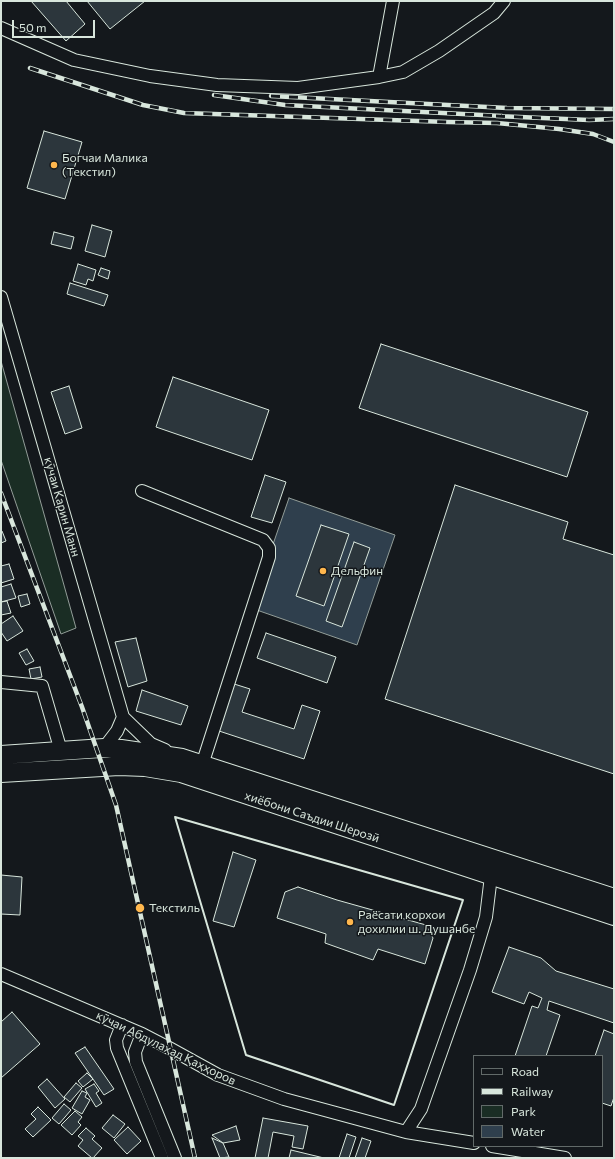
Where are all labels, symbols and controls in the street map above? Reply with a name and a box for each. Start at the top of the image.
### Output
scale bar [14,12,97,38]
text: 50 m [19,20,47,34]
place label: Богчаи Малика (Текстил) [62,151,148,179]
marker: Богчаи Малика (Текстил) [49,160,59,170]
street label: кӯчаи Карин Манн [41,456,83,558]
place label: Дельфин [331,564,383,578]
marker: Дельфин [318,566,328,576]
street label: хиёбони Саъдии Шерозӣ [243,788,381,846]
place label: Текстиль [149,901,200,915]
marker: Текстиль [134,902,146,914]
place label: Раёсати корхои дохилии ш. Душанбе [358,908,475,936]
marker: Раёсати корхои дохилии ш. Душанбе [345,917,355,927]
street label: кӯчаи Абдулаҳад Қаҳҳоров [94,1008,238,1088]
legend [473,1055,603,1147]
text: Road [511,1064,539,1078]
text: Railway [511,1084,553,1098]
text: Park [511,1104,536,1118]
text: Water [511,1124,545,1138]

